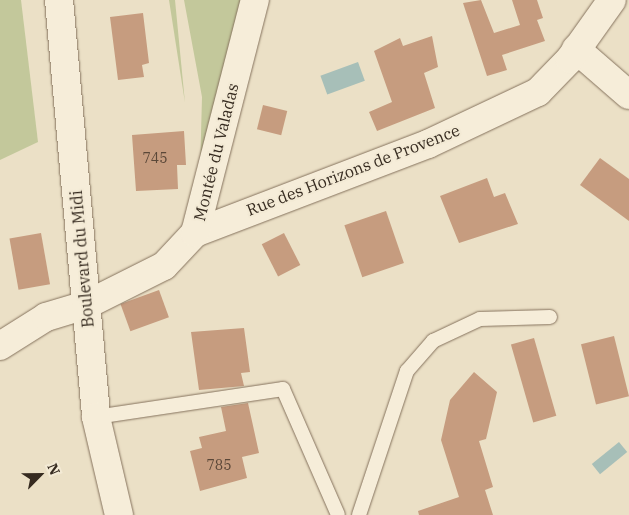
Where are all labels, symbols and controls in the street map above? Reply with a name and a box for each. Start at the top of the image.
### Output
street label: Montée du Valadas [190,81,242,223]
street label: Rue des Horizons de Provence [244,120,462,220]
house number: 745 [142,150,168,166]
street label: Boulevard du Midi [66,190,98,328]
north arrow [15,450,65,500]
house number: 785 [206,457,232,473]
text: N [43,461,64,478]

